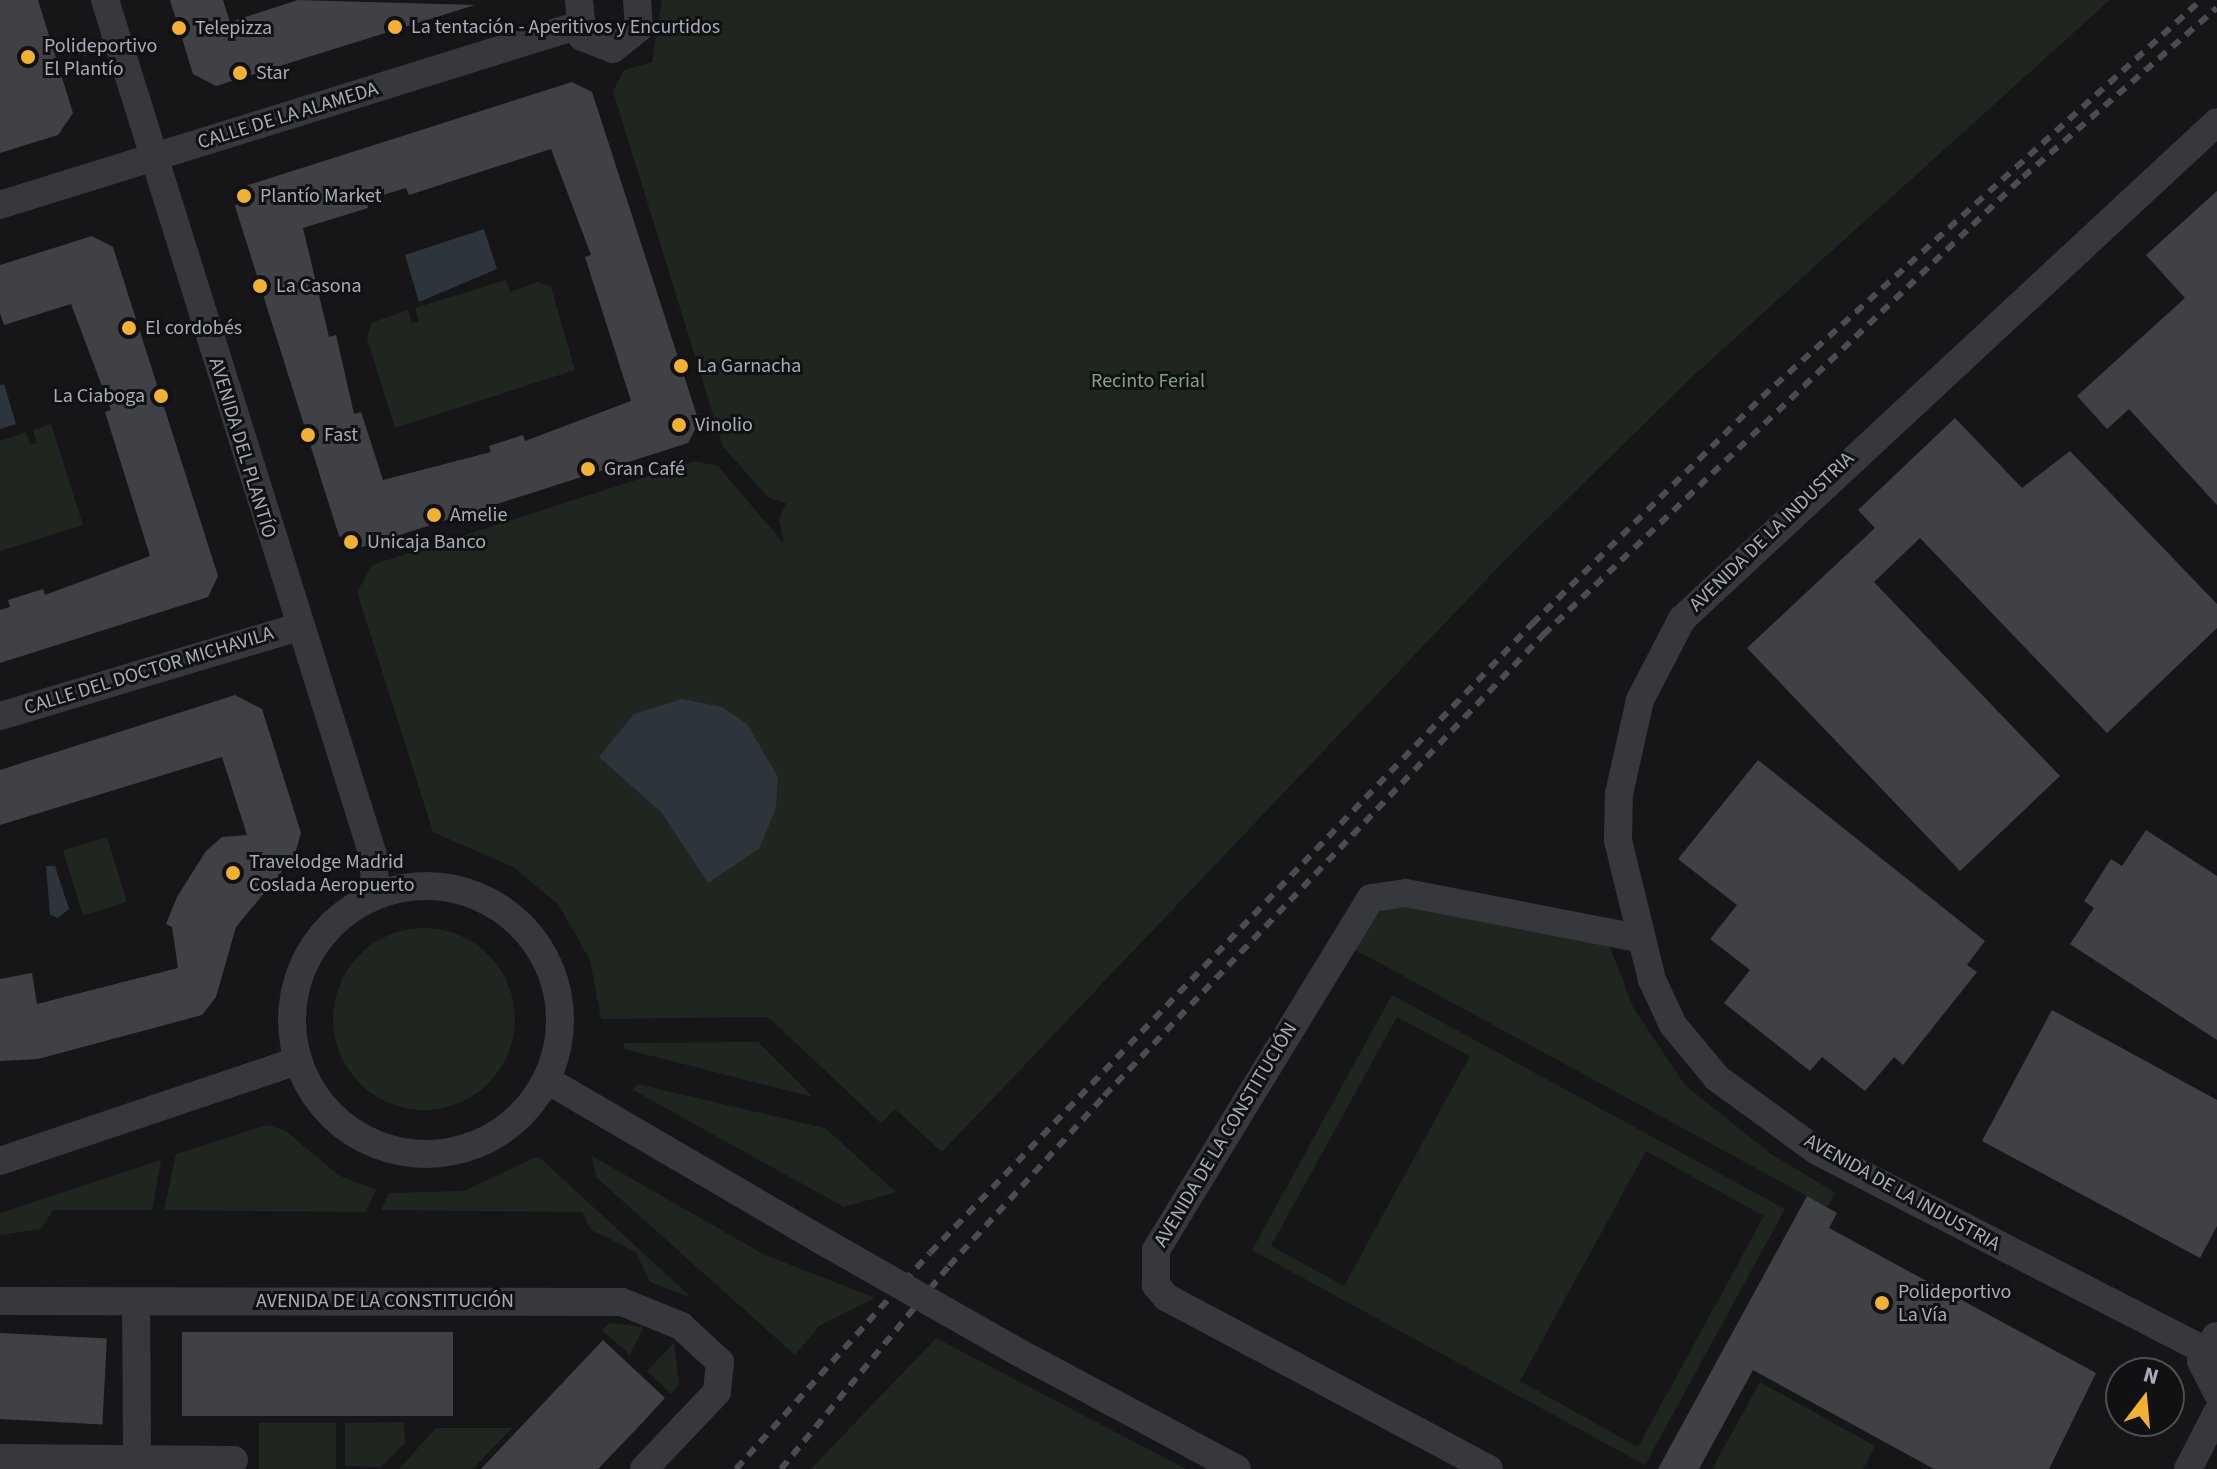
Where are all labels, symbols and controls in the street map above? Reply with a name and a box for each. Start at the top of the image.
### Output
place label: La tentación - Aperitivos y Encurtidos [411,15,720,39]
place label: Telepizza [195,16,272,40]
marker: La tentación - Aperitivos y Encurtidos [386,18,404,36]
marker: Telepizza [170,19,188,37]
place label: Polideportivo El Plantío [44,34,157,81]
marker: Polideportivo El Plantío [19,48,37,66]
place label: Star [256,61,290,85]
marker: Star [231,64,249,82]
street label: CALLE DE LA ALAMEDA [195,77,381,155]
place label: Plantío Market [260,184,382,208]
marker: Plantío Market [235,187,253,205]
place label: La Casona [276,274,362,298]
marker: La Casona [251,277,269,295]
place label: El cordobés [145,316,242,340]
marker: El cordobés [120,319,138,337]
place label: La Garnacha [697,354,801,378]
street label: AVENIDA DEL PLANTÍO [203,355,281,541]
marker: La Garnacha [672,357,690,375]
park label: Recinto Ferial [1091,369,1205,393]
place label: La Ciaboga [53,384,145,408]
marker: La Ciaboga [152,387,170,405]
place label: Vinolio [695,413,753,437]
marker: Vinolio [670,416,688,434]
place label: Fast [324,423,358,447]
marker: Fast [299,426,317,444]
street label: AVENIDA DE LA INDUSTRIA [1685,447,1859,617]
place label: Gran Café [604,457,685,481]
marker: Gran Café [579,460,597,478]
place label: Amelie [450,503,507,527]
marker: Amelie [425,506,443,524]
place label: Unicaja Banco [367,530,486,554]
marker: Unicaja Banco [342,533,360,551]
street label: CALLE DEL DOCTOR MICHAVILA [21,622,277,720]
place label: Travelodge Madrid Coslada Aeropuerto [249,850,414,897]
marker: Travelodge Madrid Coslada Aeropuerto [224,864,242,882]
street label: AVENIDA DE LA CONSTITUCIÓN [1149,1018,1303,1252]
street label: AVENIDA DE LA INDUSTRIA [1800,1129,2004,1257]
place label: Polideportivo La Vía [1898,1280,2011,1327]
street label: AVENIDA DE LA CONSTITUCIÓN [256,1289,514,1313]
marker: Polideportivo La Vía [1873,1294,1891,1312]
north arrow [2105,1357,2185,1437]
text: N [2140,1358,2163,1393]

